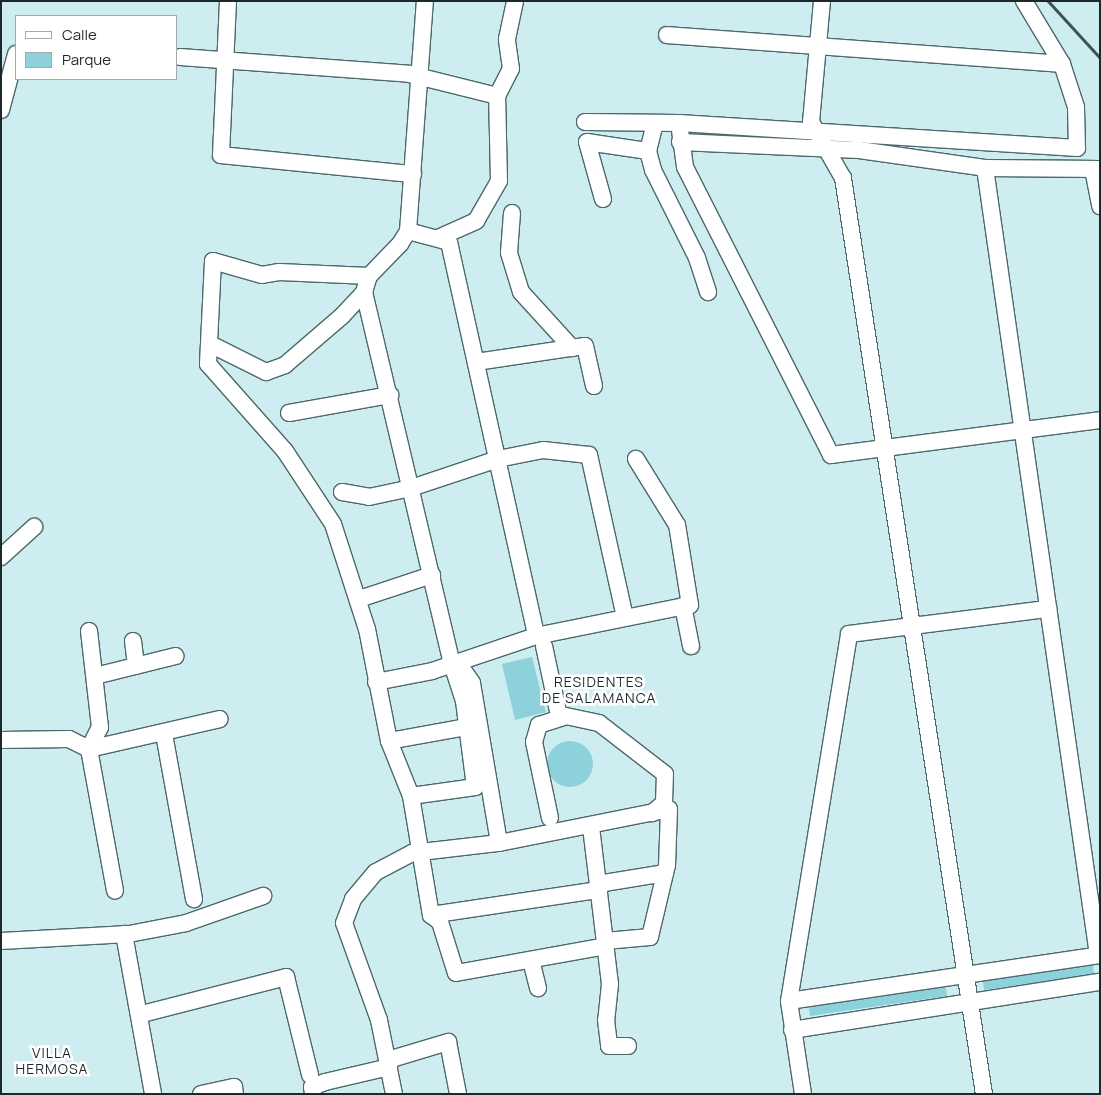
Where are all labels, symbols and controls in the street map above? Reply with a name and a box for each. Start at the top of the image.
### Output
legend [15,15,178,80]
text: Calle [62,24,97,45]
text: Parque [62,49,111,70]
district label: RESIDENTES DE SALAMANCA [540,674,658,706]
district label: VILLA HERMOSA [15,1045,89,1078]

